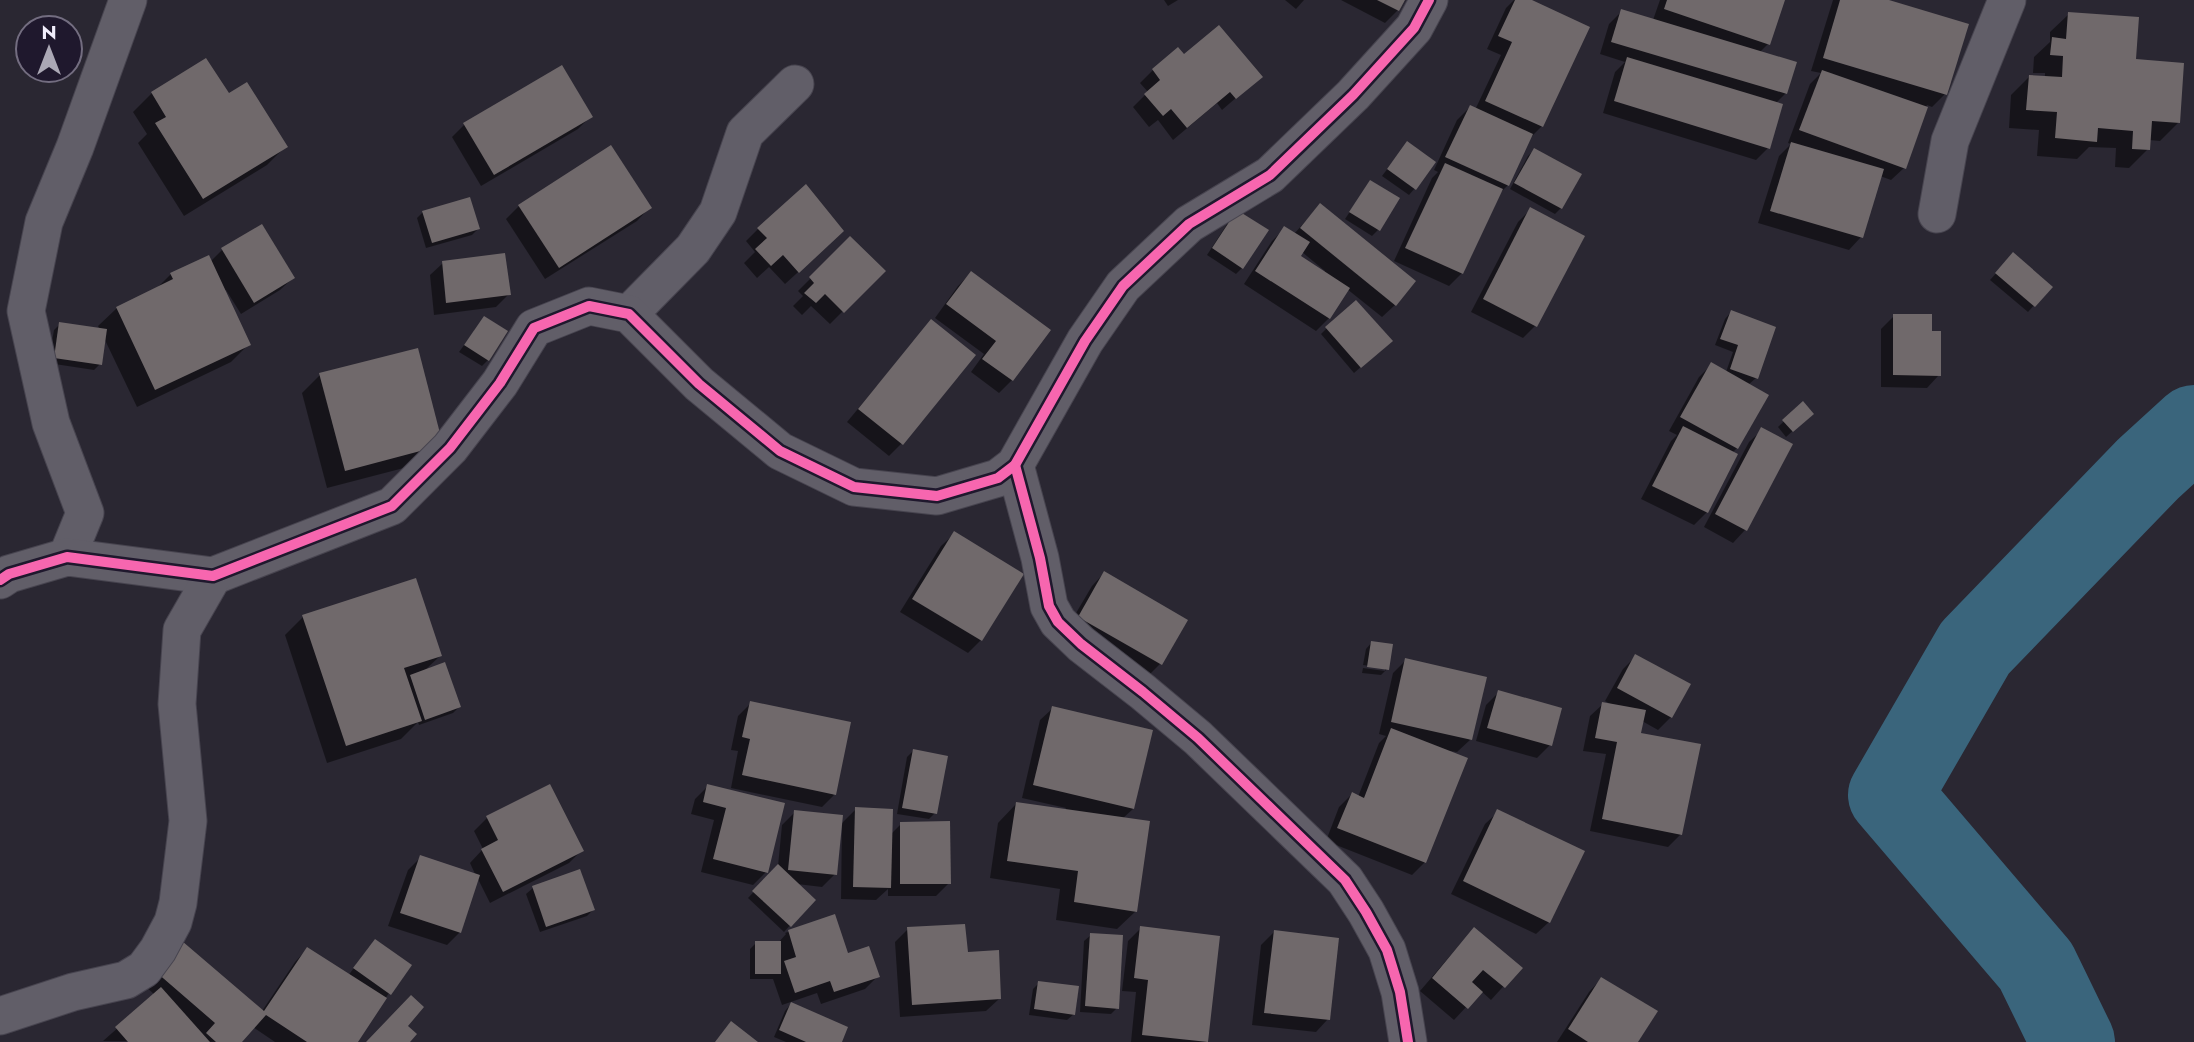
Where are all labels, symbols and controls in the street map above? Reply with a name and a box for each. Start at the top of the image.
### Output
north arrow [14,14,84,84]
text: N [41,19,57,46]

